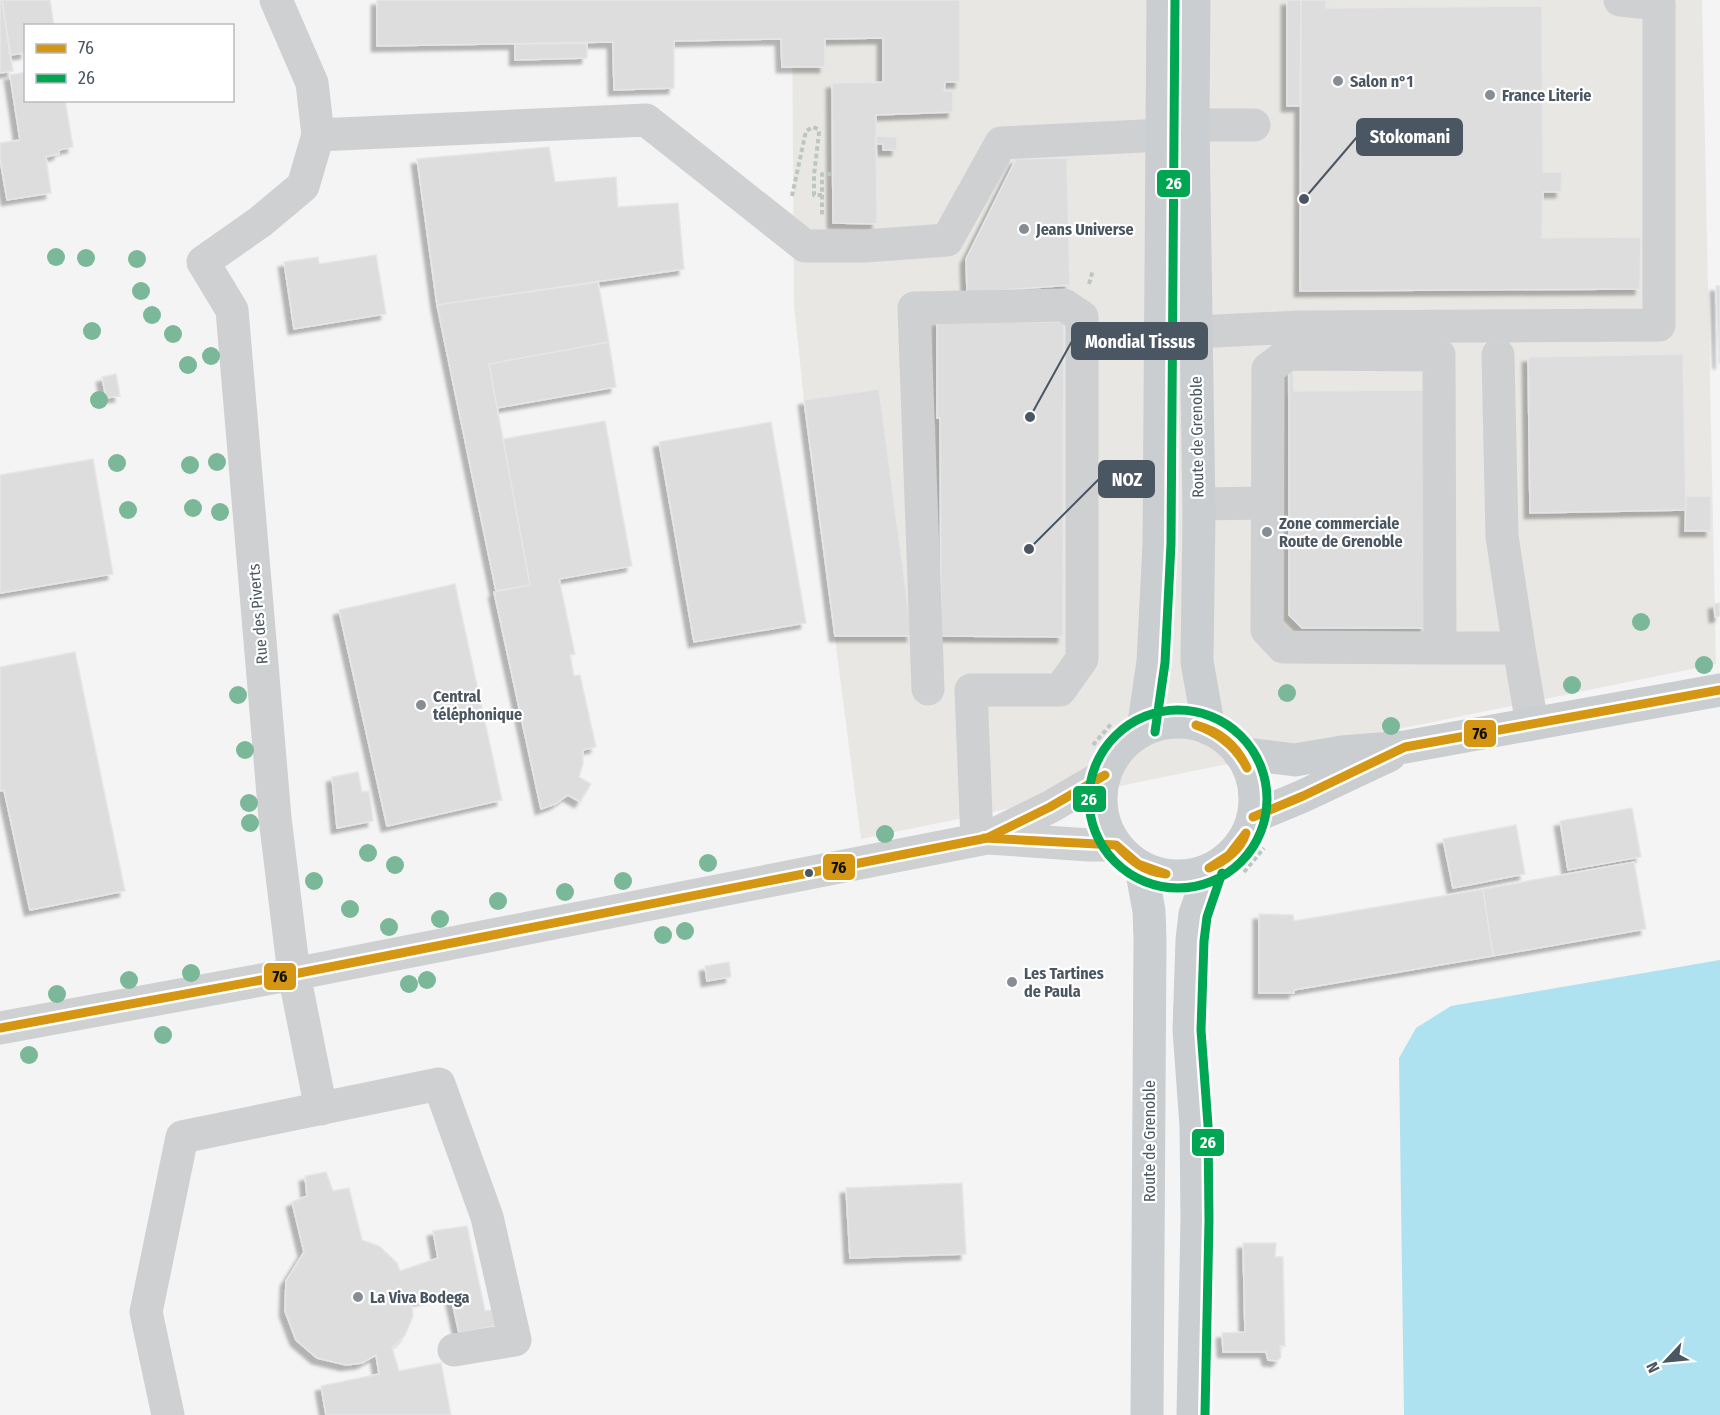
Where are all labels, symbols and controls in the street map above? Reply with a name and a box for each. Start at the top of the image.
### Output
legend [24,24,234,102]
text: 76 [78,37,94,59]
text: 26 [78,67,95,89]
place label: Salon n°1 [1350,72,1413,91]
marker: Salon n°1 [1331,74,1345,88]
place label: France Literie [1502,86,1591,105]
marker: France Literie [1483,88,1497,102]
callout: Stokomani [1357,119,1462,155]
text: Stokomani [1370,126,1450,148]
line badge: 26 [1156,169,1191,198]
text: 26 [1165,174,1182,193]
place label: Jeans Universe [1035,220,1134,239]
marker: Jeans Universe [1017,222,1031,236]
callout: Mondial Tissus [1072,323,1207,359]
text: Mondial Tissus [1085,331,1195,353]
street label: Route de Grenoble [1186,376,1208,498]
callout: NOZ [1099,461,1154,497]
text: NOZ [1112,469,1142,491]
place label: Zone commerciale Route de Grenoble [1279,514,1403,551]
marker: Zone commerciale Route de Grenoble [1260,525,1274,539]
street label: Rue des Piverts [244,563,272,665]
place label: Central téléphonique [433,687,522,724]
marker: Central téléphonique [414,698,428,712]
line badge: 76 [1463,719,1497,748]
text: 76 [1473,724,1487,743]
line badge: 26 [1072,785,1107,813]
text: 26 [1080,790,1097,809]
line badge: 76 [822,853,856,881]
text: 76 [832,858,846,877]
unlabelled marker [803,867,815,879]
line badge: 76 [263,962,297,991]
place label: Les Tartines de Paula [1024,964,1104,1001]
text: 76 [273,967,287,986]
marker: Les Tartines de Paula [1005,975,1019,989]
street label: Route de Grenoble [1140,1080,1159,1202]
line badge: 26 [1191,1128,1225,1157]
text: 26 [1199,1133,1216,1152]
place label: La Viva Bodega [370,1288,470,1307]
marker: La Viva Bodega [351,1290,365,1304]
north arrow [1636,1331,1696,1391]
text: N [1642,1359,1664,1376]

